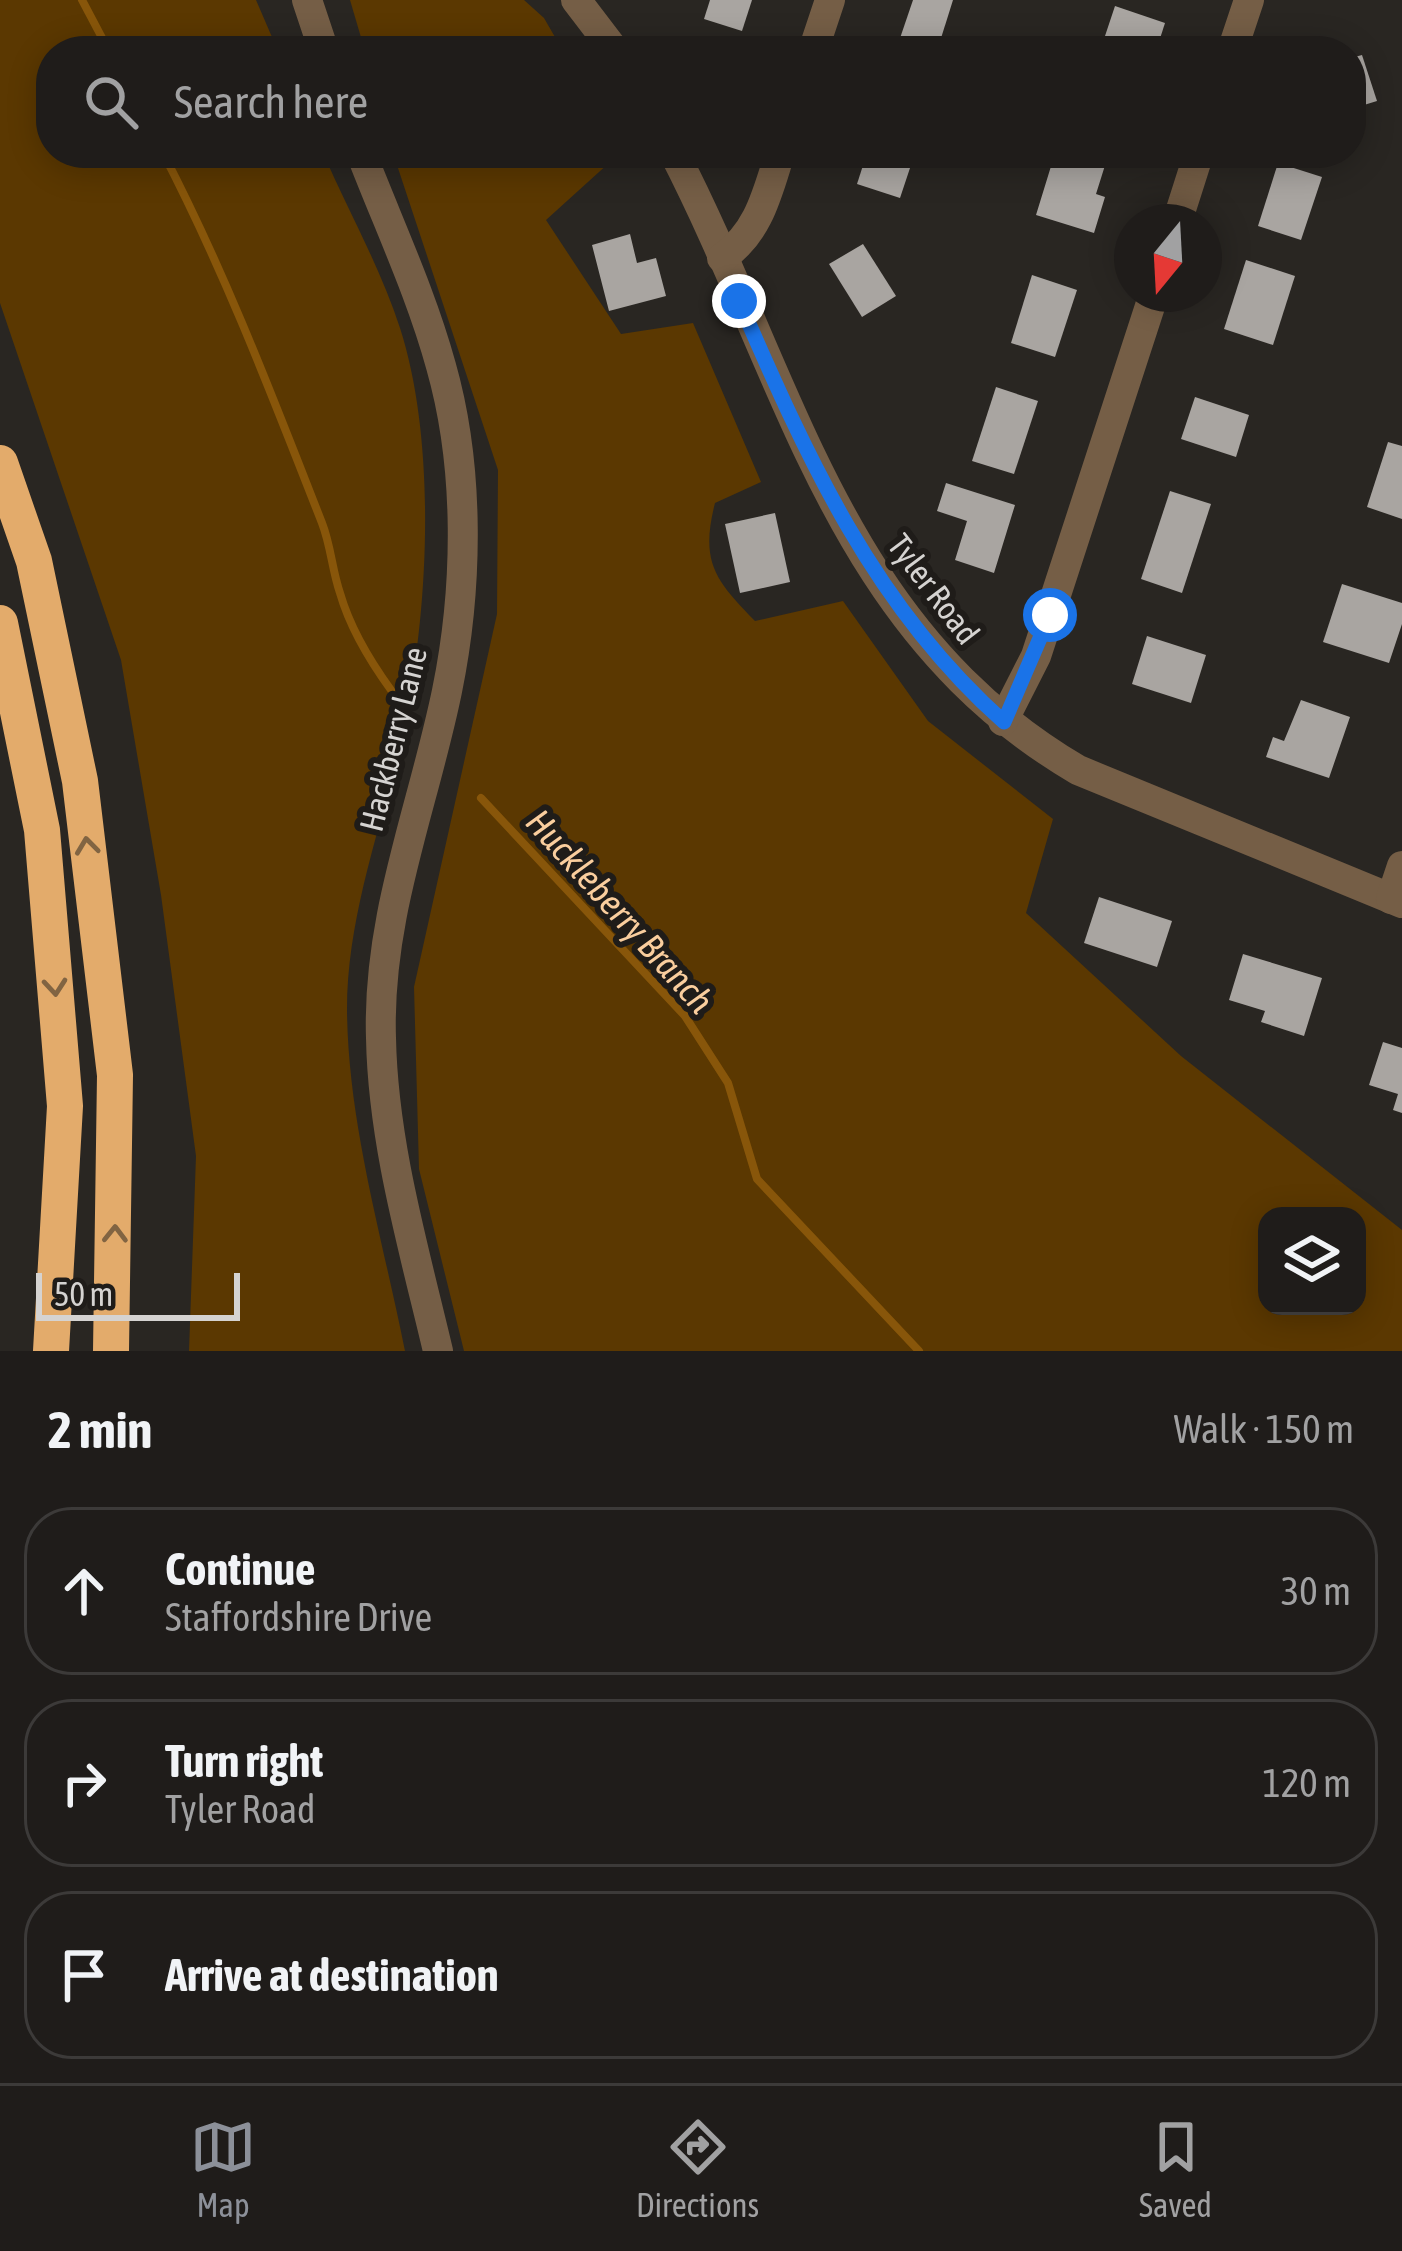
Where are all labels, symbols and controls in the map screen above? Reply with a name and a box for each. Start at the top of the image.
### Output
search box [36,36,1366,168]
icon: search [78,69,144,135]
text: Search here [174,76,368,128]
north arrow [1114,204,1222,312]
route end [712,274,766,328]
street label: Tyler Road [880,527,988,651]
route start [1023,588,1077,642]
street label: Hackberry Lane [352,643,434,835]
water label: Huckleberry Branch [518,801,722,1021]
one-way arrow [75,836,101,856]
one-way arrow [42,978,67,997]
map controls [1258,1207,1366,1315]
button: layers [1258,1207,1366,1315]
one-way arrow [101,1224,127,1243]
scale bar [36,1267,240,1320]
text: 50 m [54,1275,113,1313]
text: 2 min [48,1400,152,1459]
text: Walk · 150 m [1174,1407,1354,1451]
text: Continue [165,1543,316,1595]
icon: ahead [51,1558,117,1624]
text: 30 m [1281,1569,1351,1613]
text: Staffordshire Drive [165,1595,432,1639]
text: Turn right [165,1735,323,1787]
icon: right [51,1750,117,1816]
text: 120 m [1263,1761,1351,1805]
text: Tyler Road [165,1787,316,1831]
icon: arrive [51,1942,117,2008]
text: Arrive at destination [165,1949,499,2001]
tab: Map [190,2114,256,2224]
tab: Directions [636,2114,759,2224]
tab: Saved [1139,2114,1212,2224]

